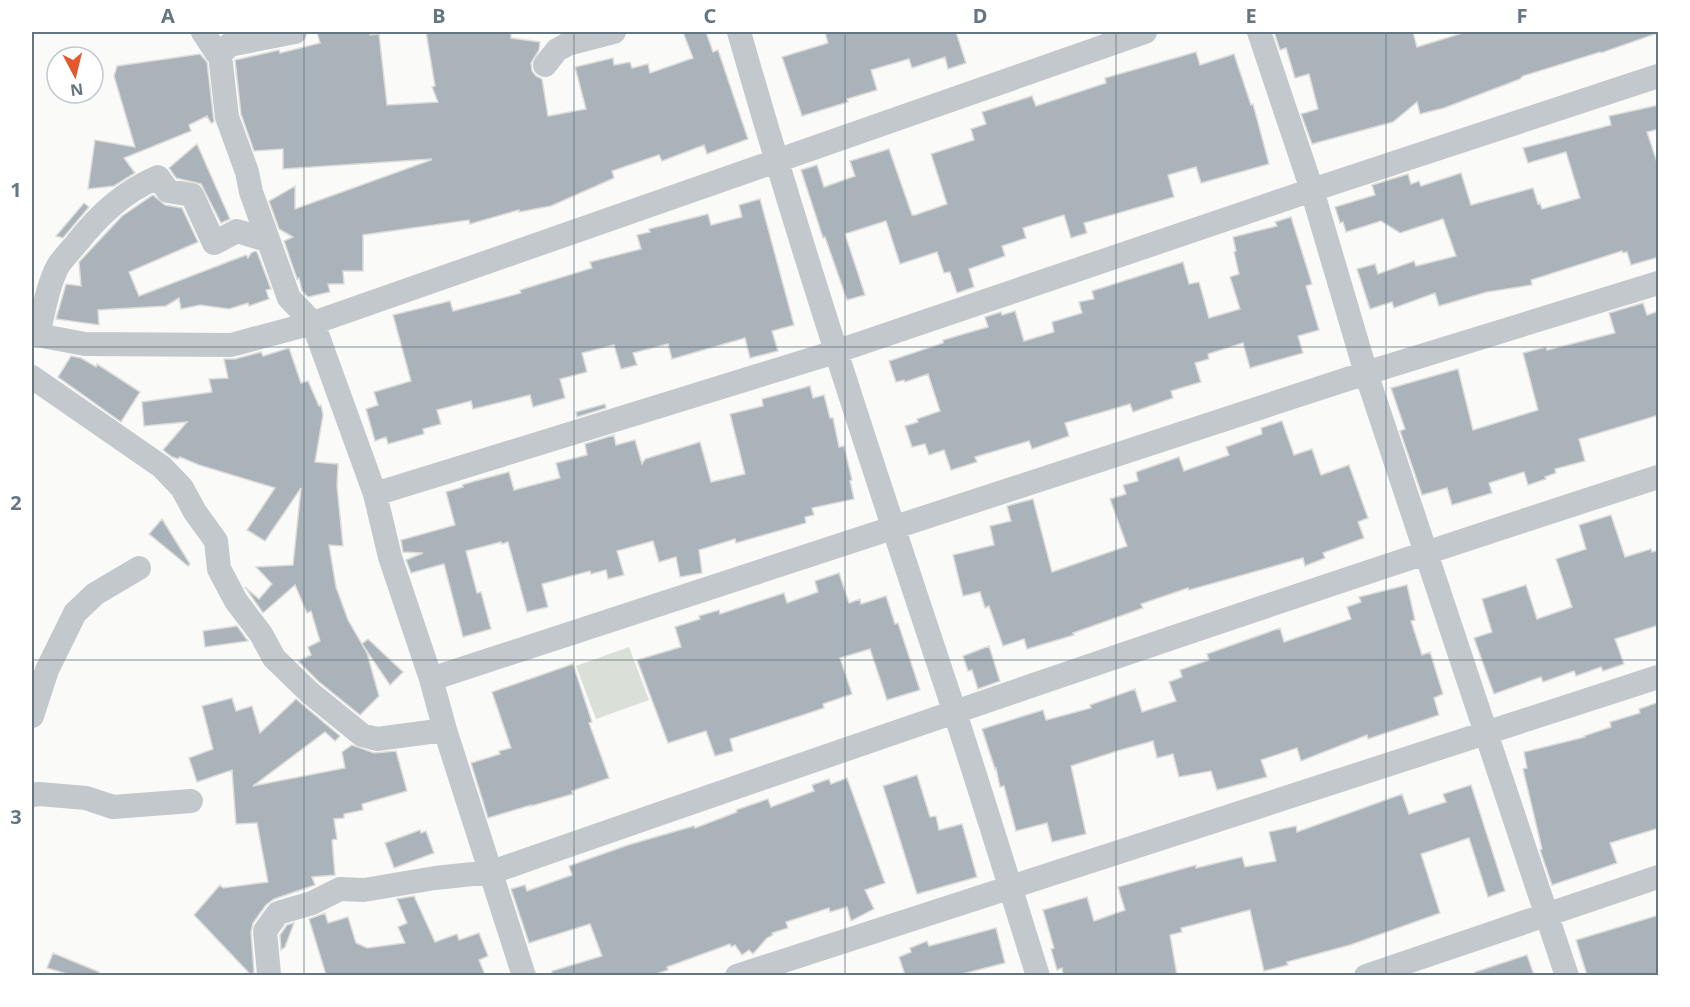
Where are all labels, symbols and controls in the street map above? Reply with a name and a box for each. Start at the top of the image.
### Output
text: A [161,2,175,29]
text: B [432,2,446,29]
text: C [704,2,717,29]
text: D [973,2,987,29]
text: E [1245,2,1257,29]
text: F [1517,2,1527,29]
north arrow [45,45,105,105]
text: N [69,78,85,102]
text: 1 [10,176,22,203]
text: 2 [10,489,22,516]
text: 3 [10,803,22,830]

